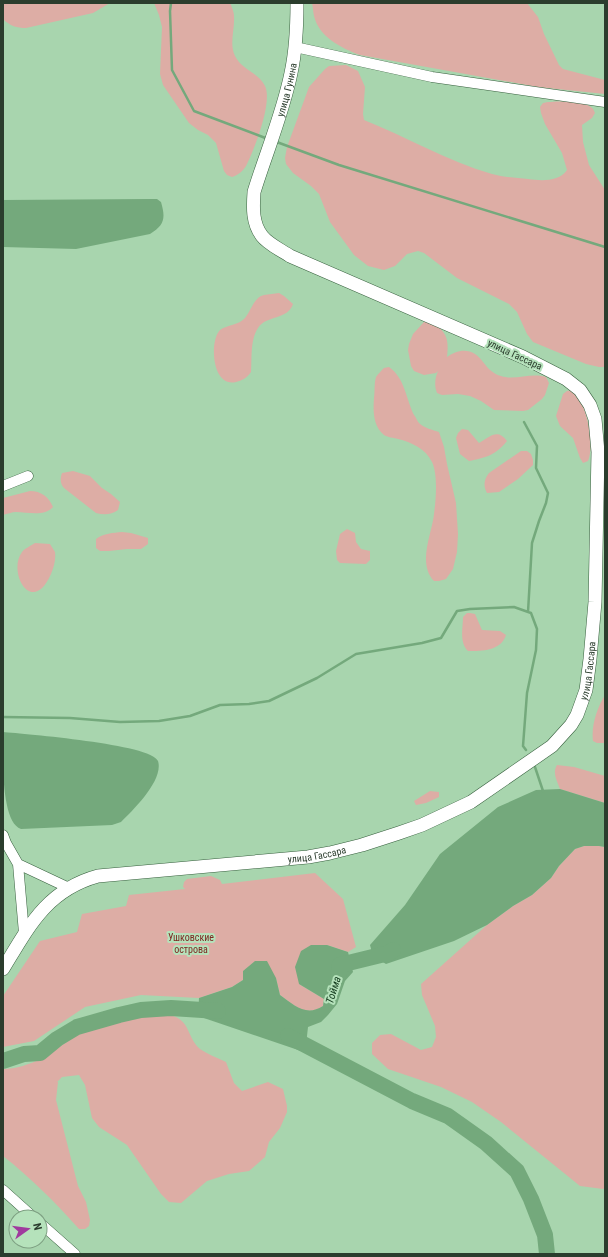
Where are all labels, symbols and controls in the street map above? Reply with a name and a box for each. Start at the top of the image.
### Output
street label: улица Гунина [275,62,299,118]
street label: улица Гассара [486,337,544,372]
street label: улица Гассара [578,641,598,702]
street label: улица Гассара [287,844,347,865]
park label: Ушковские острова [168,932,214,955]
water label: Тойма [323,975,344,1005]
north arrow [8,1209,48,1249]
text: N [30,1222,44,1232]

